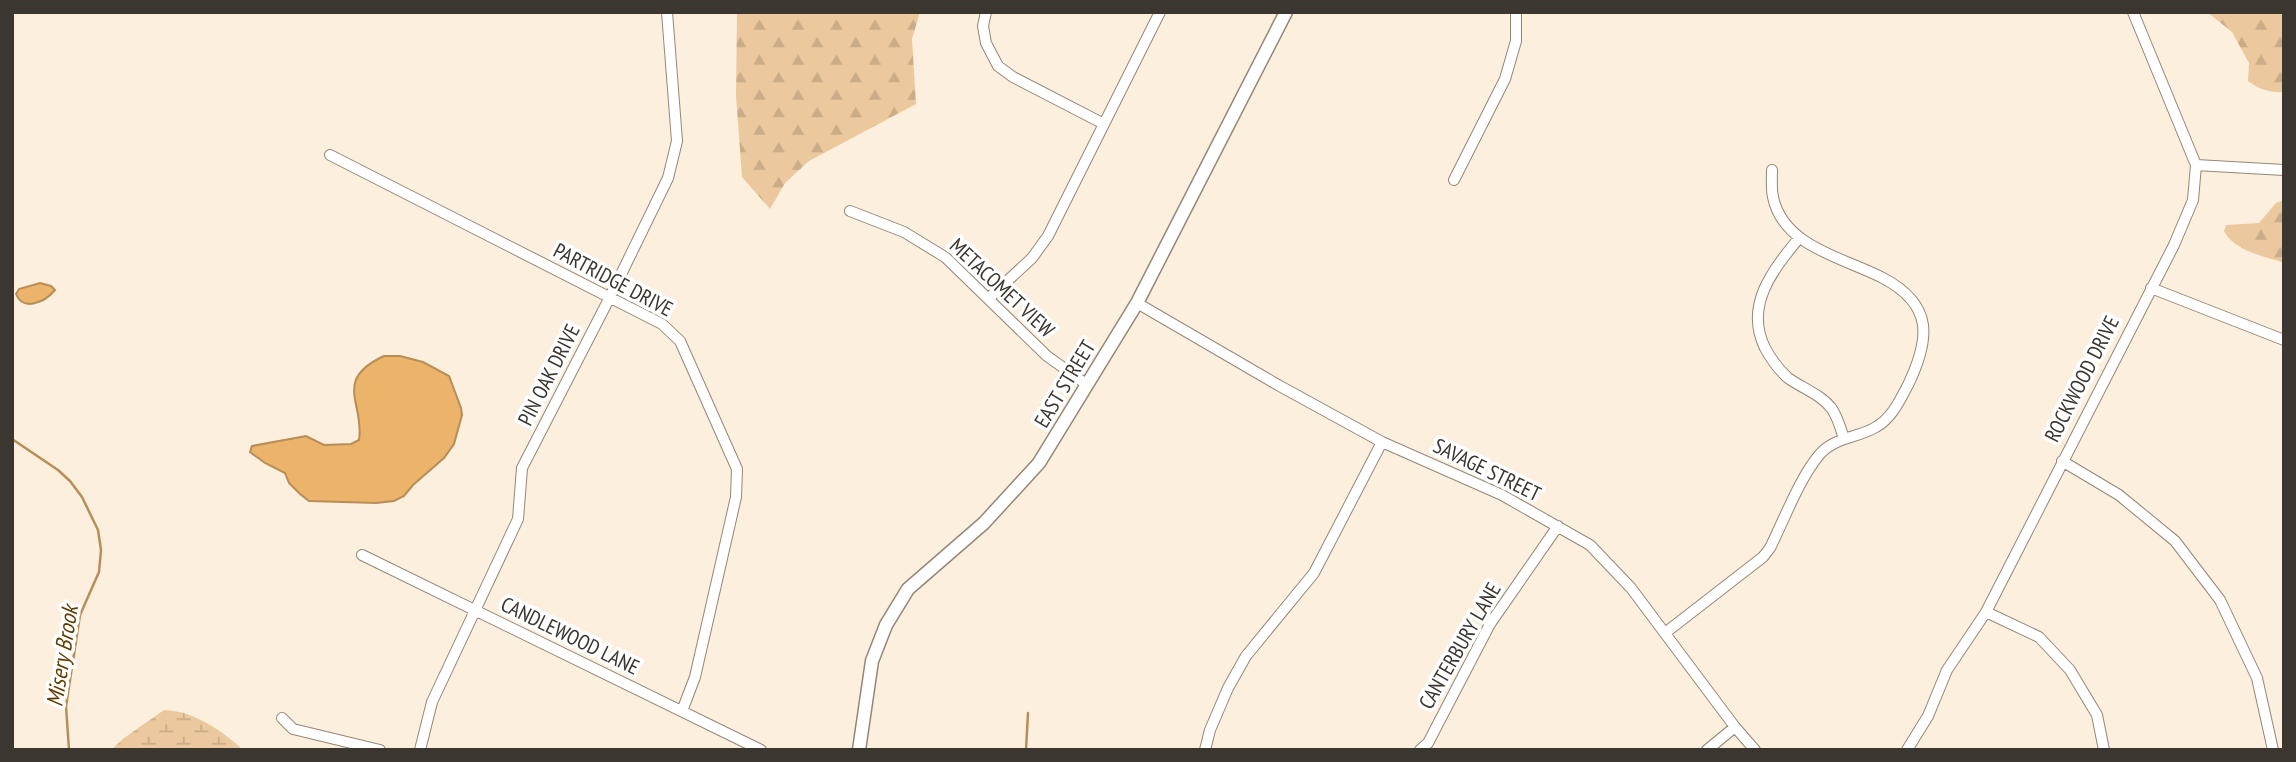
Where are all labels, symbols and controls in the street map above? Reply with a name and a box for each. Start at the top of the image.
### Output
street label: METACOMET VIEW [944,232,1060,343]
street label: PARTRIDGE DRIVE [549,237,678,322]
street label: ROCKWOOD DRIVE [2038,311,2125,446]
street label: PIN OAK DRIVE [512,320,586,430]
street label: EAST STREET [1028,335,1101,432]
street label: SAVAGE STREET [1429,432,1546,507]
street label: CANTERBURY LANE [1413,578,1507,714]
street label: CANDLEWOOD LANE [497,590,644,681]
water label: Misery Brook [39,600,84,709]

